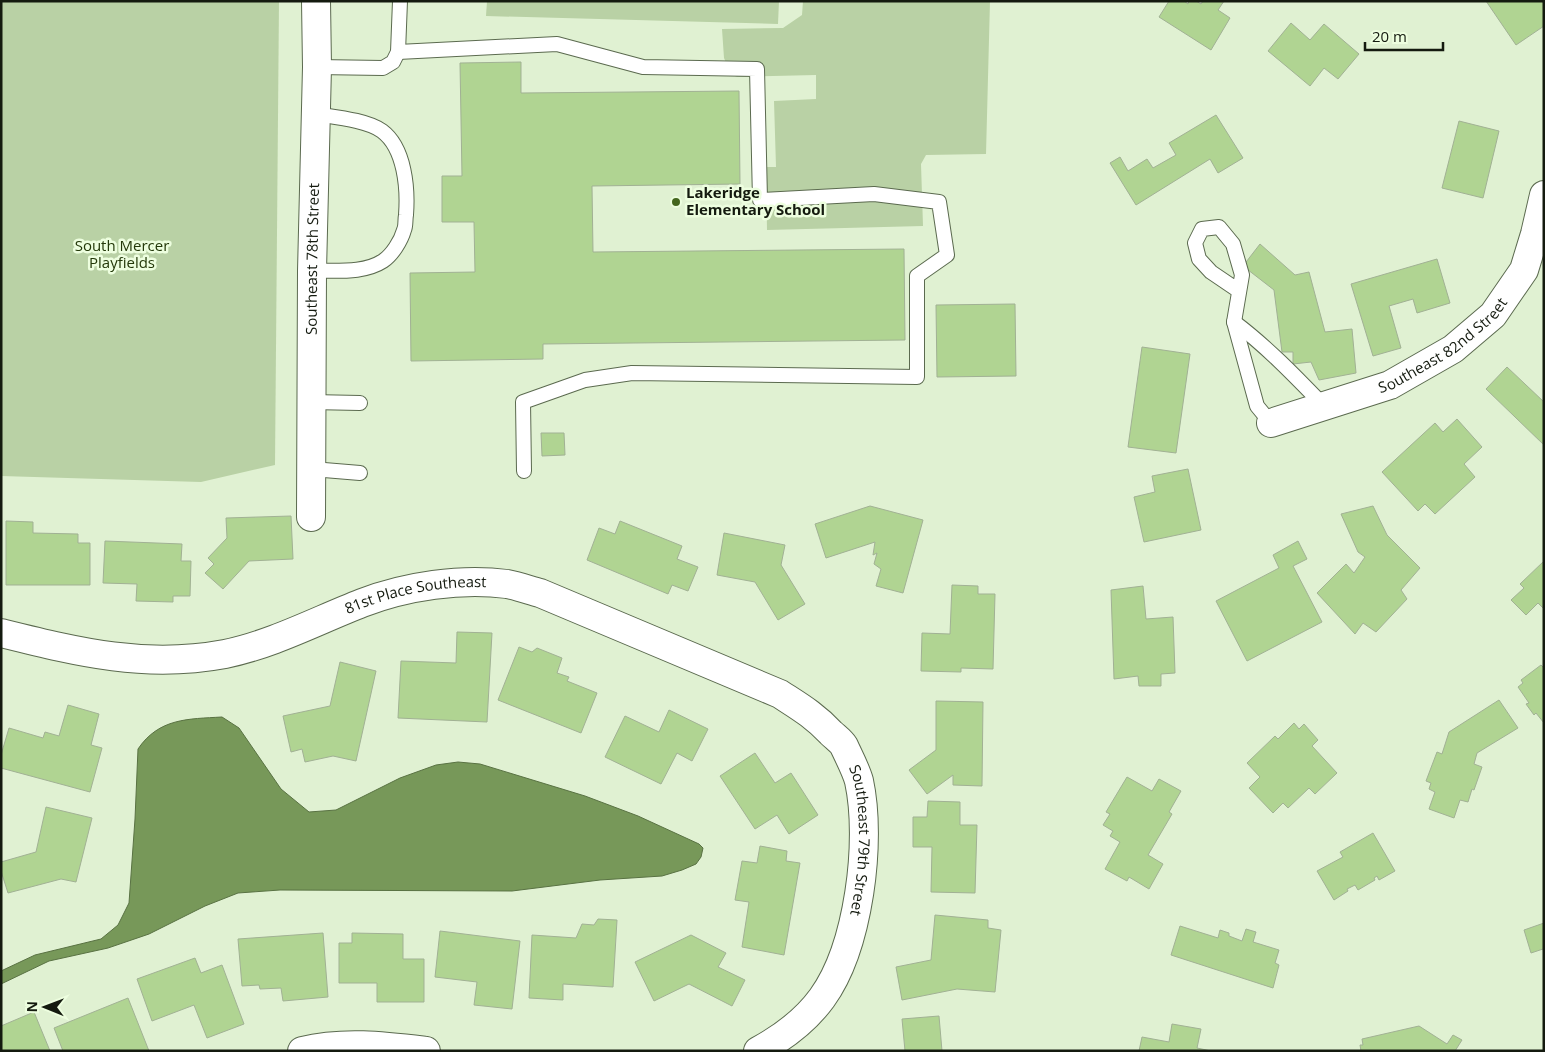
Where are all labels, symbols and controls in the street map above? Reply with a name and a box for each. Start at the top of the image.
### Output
scale bar [1365,20,1442,52]
text: 20 m [1372,26,1407,46]
place label: Lakeridge Elementary School [686,182,825,219]
street label: Southeast 78th Street [301,183,323,335]
marker: Lakeridge Elementary School [670,196,682,208]
park label: South Mercer Playfields [75,235,169,272]
street label: Southeast 82nd Street [1375,293,1511,397]
street label: 81st Place Southeast [341,571,487,618]
street label: Southeast 79th Street [845,761,875,918]
north arrow [20,982,70,1032]
text: N [22,1001,41,1013]

